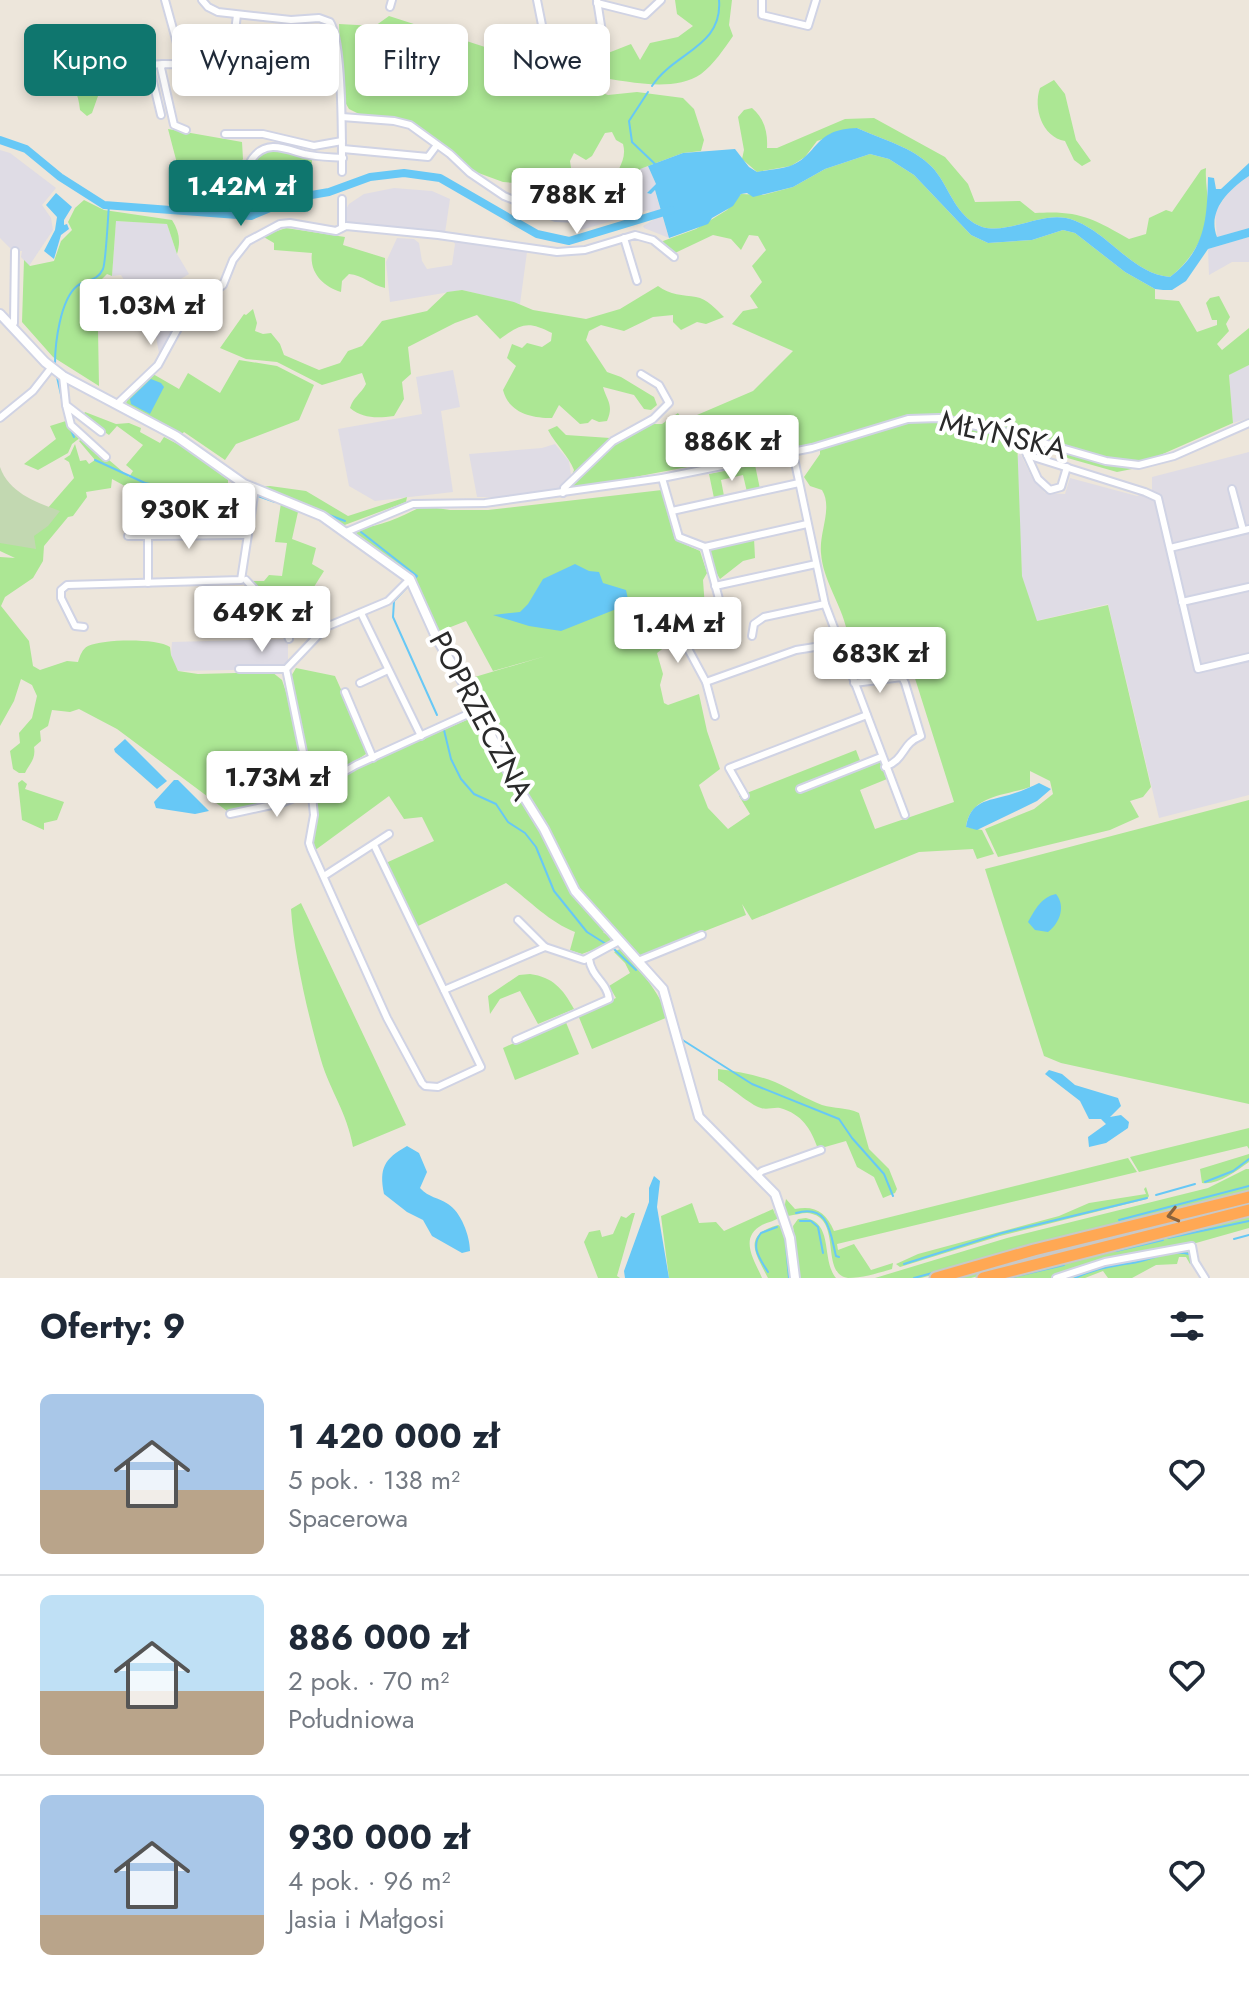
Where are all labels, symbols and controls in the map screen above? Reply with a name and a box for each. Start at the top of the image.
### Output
chip: Kupno [24,24,156,96]
chip: Wynajem [172,24,339,96]
chip: Filtry [355,24,468,96]
chip: Nowe [484,24,610,96]
pin: 1.42M zł [158,160,324,228]
text: 1.42M zł [187,167,295,205]
pin: 788K zł [503,168,651,236]
text: 788K zł [530,175,624,213]
pin: 1.03M zł [68,279,234,347]
text: 1.03M zł [98,286,204,324]
street label: MŁYŃSKA [935,399,1071,470]
pin: 886K zł [658,415,806,483]
text: 886K zł [684,422,780,460]
pin: 930K zł [115,483,263,551]
text: 930K zł [140,490,238,528]
pin: 649K zł [188,586,336,654]
text: 649K zł [212,593,312,631]
pin: 1.4M zł [604,597,752,665]
text: 1.4M zł [632,604,724,642]
street label: POPRZECZNA [419,624,544,808]
pin: 683K zł [806,627,954,695]
text: 683K zł [832,634,928,672]
pin: 1.73M zł [194,751,360,819]
text: 1.73M zł [225,758,330,796]
one-way arrow [1167,1206,1181,1223]
text: Oferty: 9 [40,1302,186,1351]
icon: filters [1165,1304,1209,1348]
text: 1 420 000 zł [288,1412,499,1461]
icon: home [104,1426,200,1522]
icon: heart [1165,1452,1209,1496]
text: 5 pok. · 138 m² [288,1461,460,1499]
text: Spacerowa [288,1499,408,1537]
text: 886 000 zł [288,1613,468,1662]
icon: home [104,1627,200,1723]
icon: heart [1165,1653,1209,1697]
text: 2 pok. · 70 m² [288,1662,449,1700]
text: Południowa [288,1700,415,1738]
text: 930 000 zł [288,1813,469,1862]
icon: home [104,1827,200,1923]
icon: heart [1165,1853,1209,1897]
text: 4 pok. · 96 m² [288,1862,450,1900]
text: Jasia i Małgosi [288,1900,445,1938]

